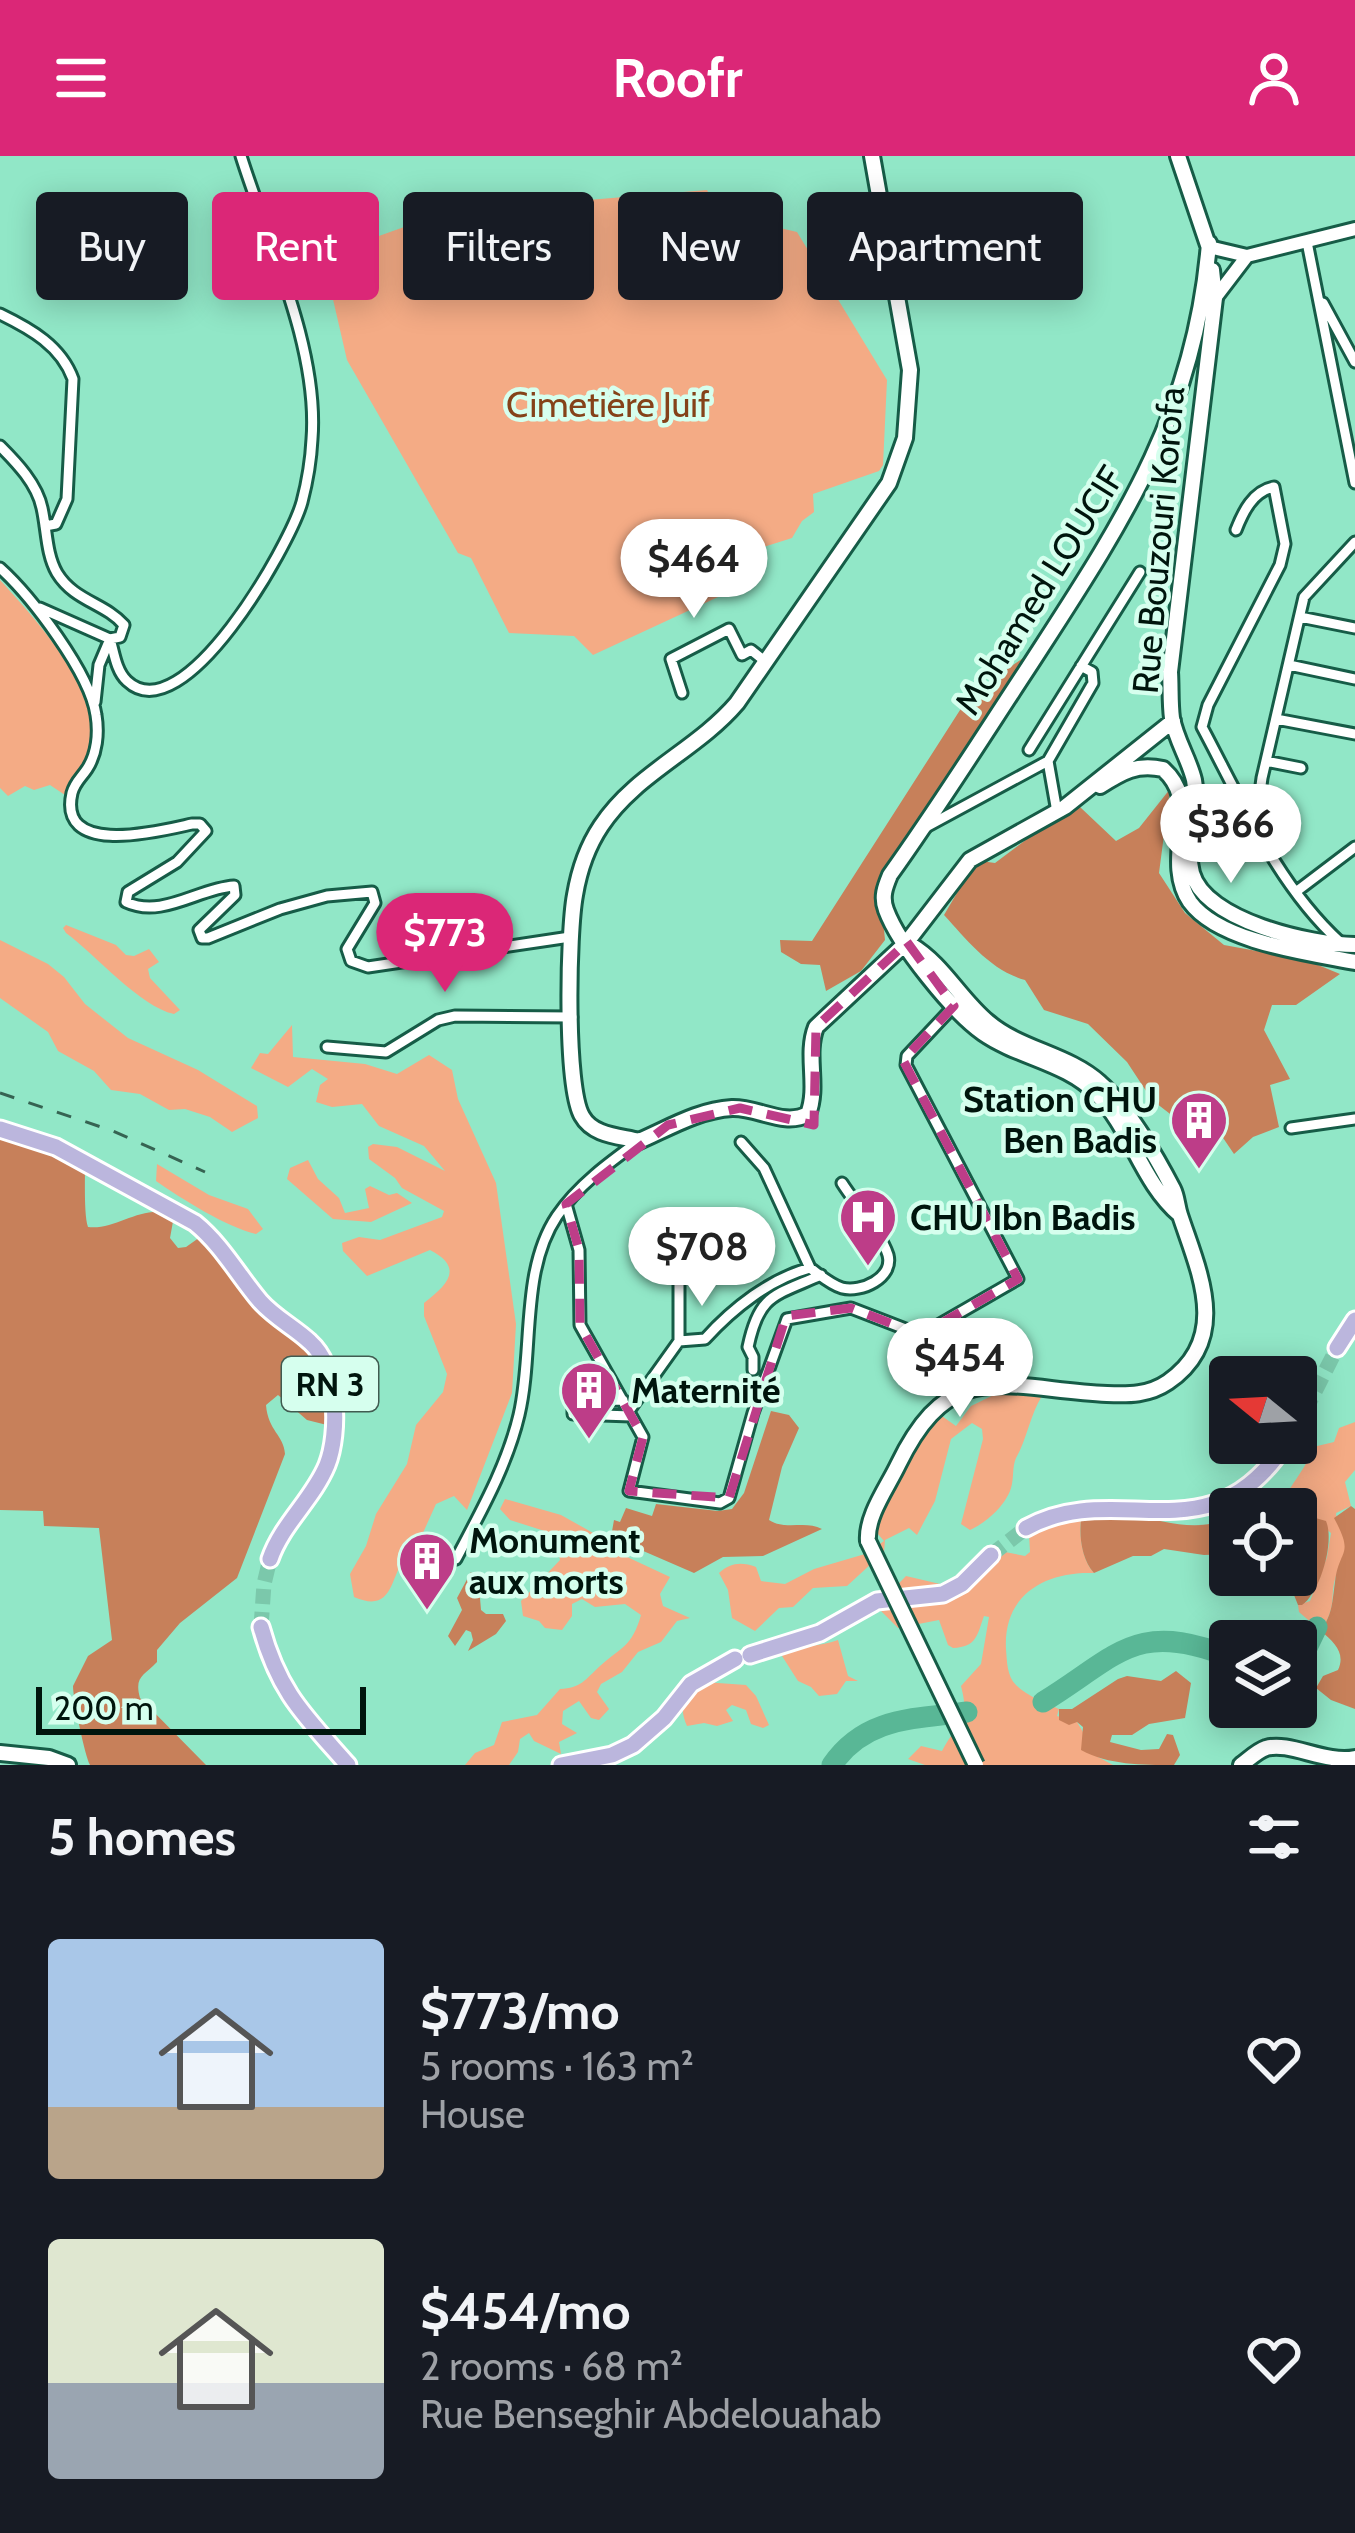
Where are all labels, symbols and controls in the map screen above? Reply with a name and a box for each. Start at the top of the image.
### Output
icon: menu [48,45,114,111]
text: Roofr [612,45,743,111]
icon: person [1241,45,1307,111]
chip: Buy [36,192,188,300]
chip: Rent [212,192,379,300]
chip: Filters [403,192,594,300]
chip: New [618,192,783,300]
chip: Apartment [807,192,1083,300]
park label: Cimetière Juif [506,382,710,426]
street label: Rue Bouzouri Korofa [1123,385,1193,695]
street label: Mohamed LOUCIF [945,458,1133,722]
pin: $464 [623,519,765,621]
text: $464 [648,534,740,582]
pin: $366 [1160,784,1302,886]
text: $366 [1187,799,1275,847]
pin: $773 [374,893,516,995]
text: $773 [403,908,487,956]
place label: Station CHU Ben Badis [963,1077,1157,1162]
building icon: Station CHU Ben Badis [1168,1089,1230,1171]
hospital icon: CHU Ibn Badis [837,1186,899,1268]
place label: CHU Ibn Badis [910,1195,1135,1239]
pin: $708 [631,1207,773,1309]
text: $708 [655,1222,749,1270]
pin: $454 [889,1318,1031,1420]
text: $454 [914,1333,1006,1381]
north arrow [1209,1356,1317,1464]
map controls [1209,1356,1317,1728]
road number: RN 3 [282,1357,378,1411]
building icon: Maternité [558,1359,620,1441]
place label: Maternité [631,1368,781,1412]
button: locate [1209,1488,1317,1596]
place label: Monument aux morts [469,1518,641,1603]
building icon: Monument aux morts [396,1530,458,1612]
button: layers [1209,1620,1317,1728]
scale bar [36,1681,366,1734]
text: 200 m [54,1688,154,1728]
icon: filters [1241,1804,1307,1870]
text: 5 homes [48,1806,236,1868]
text: $773/mo [420,1980,619,2042]
icon: home [144,1987,288,2131]
icon: heart [1241,2026,1307,2092]
text: 5 rooms · 163 m² [420,2042,694,2090]
text: House [420,2090,525,2138]
text: $454/mo [420,2280,631,2342]
icon: home [144,2287,288,2431]
icon: heart [1241,2326,1307,2392]
text: 2 rooms · 68 m² [420,2342,683,2390]
text: Rue Benseghir Abdelouahab [420,2390,882,2438]

